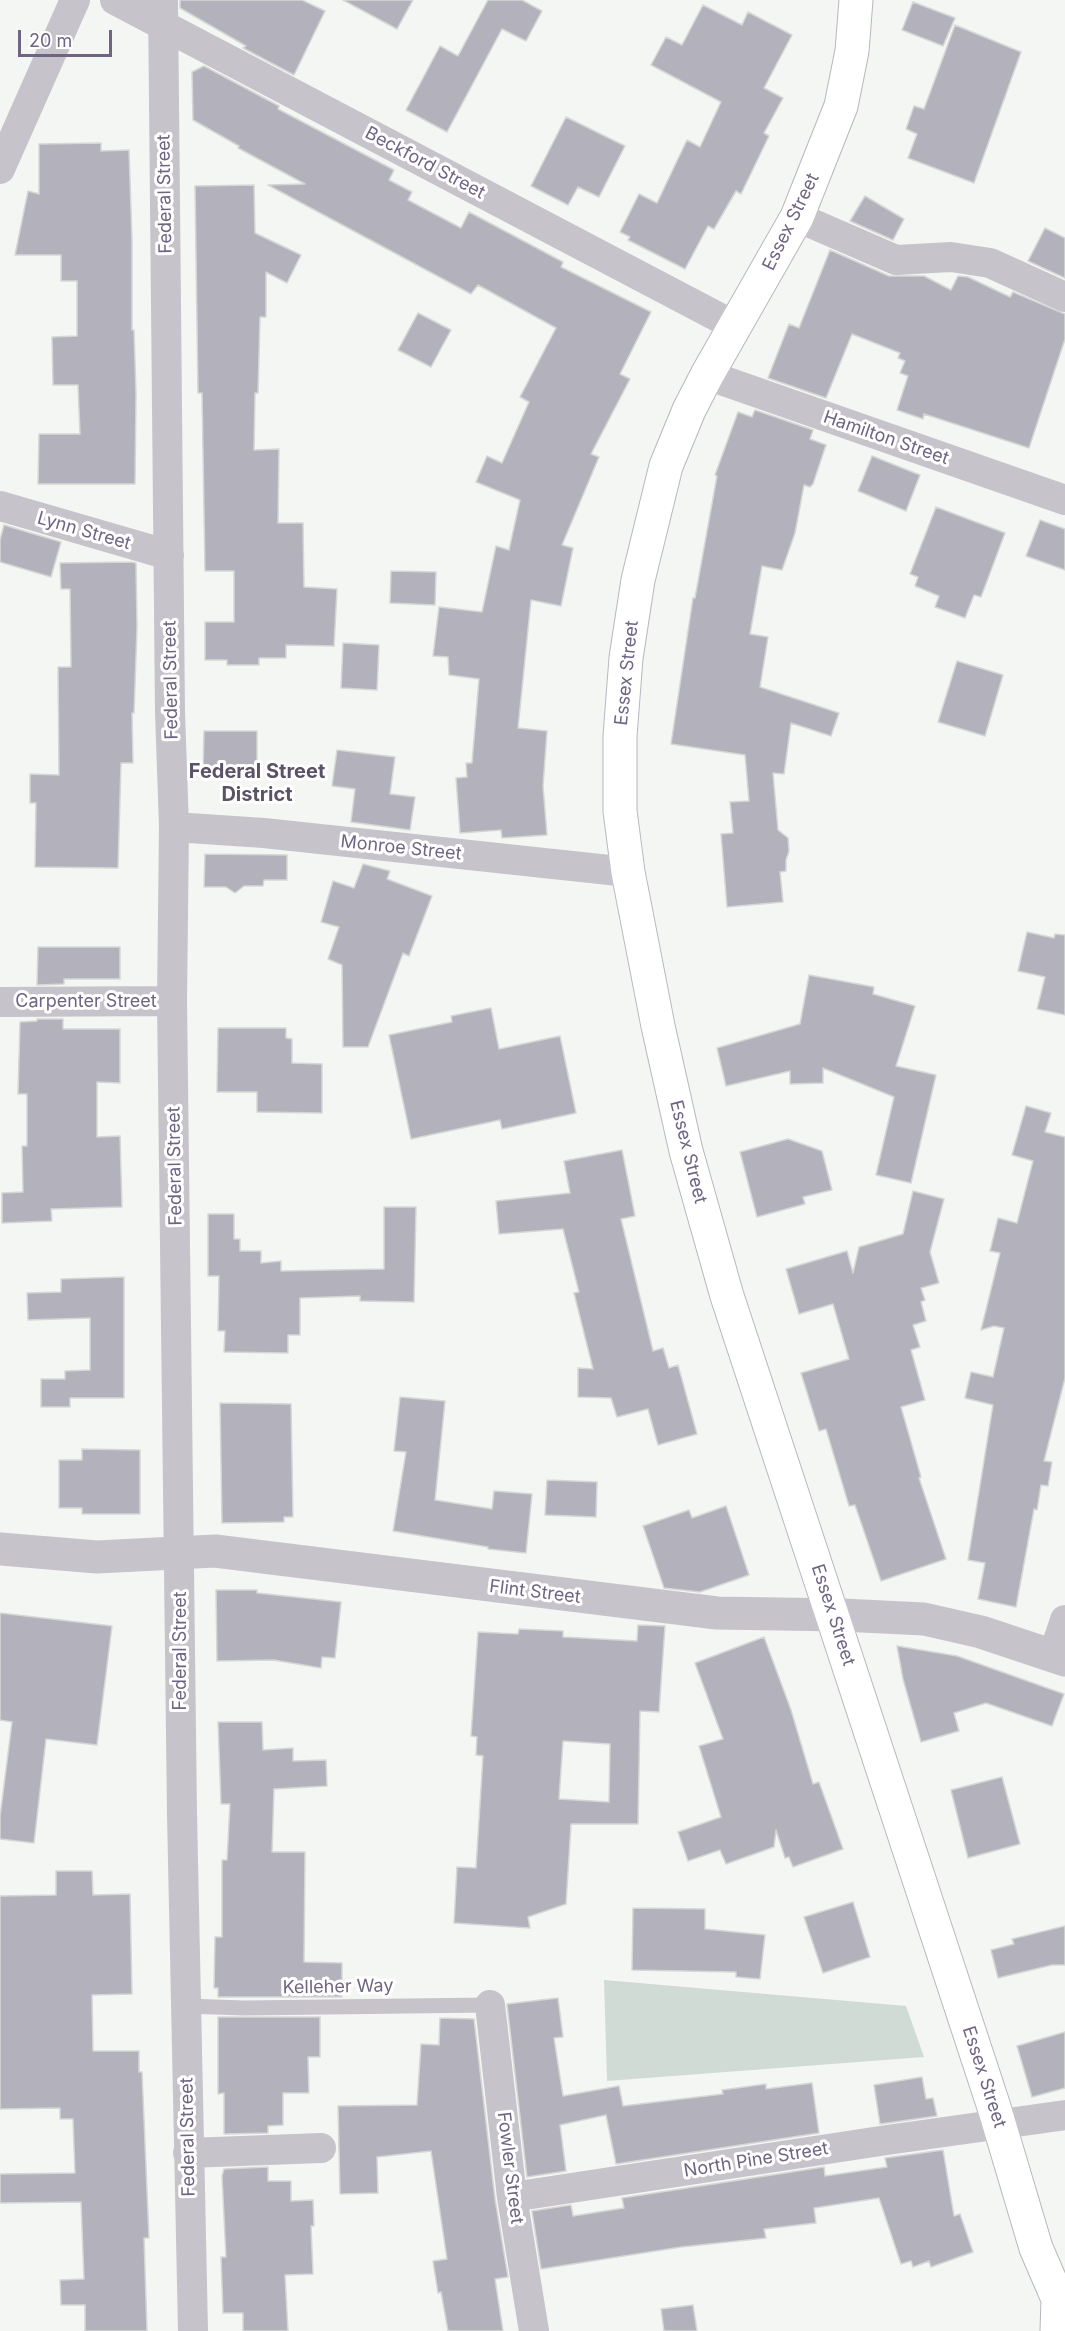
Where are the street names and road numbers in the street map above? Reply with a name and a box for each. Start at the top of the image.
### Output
street label: Beckford Street [361,122,489,204]
street label: Federal Street [153,134,177,254]
street label: Essex Street [758,170,824,274]
street label: Hamilton Street [820,406,952,470]
street label: Lynn Street [35,507,133,555]
street label: Essex Street [611,619,643,727]
street label: Federal Street [159,620,183,740]
street label: Monroe Street [340,831,462,865]
street label: Carpenter Street [15,991,157,1013]
street label: Essex Street [665,1098,711,1206]
street label: Federal Street [163,1106,187,1226]
street label: Essex Street [806,1561,860,1669]
street label: Flint Street [488,1576,582,1608]
street label: Federal Street [170,1591,192,1711]
street label: Kelleher Way [282,1975,394,1999]
street label: Essex Street [957,2023,1011,2131]
street label: Federal Street [176,2077,200,2197]
street label: Fowler Street [492,2111,528,2225]
street label: North Pine Street [682,2138,830,2182]

